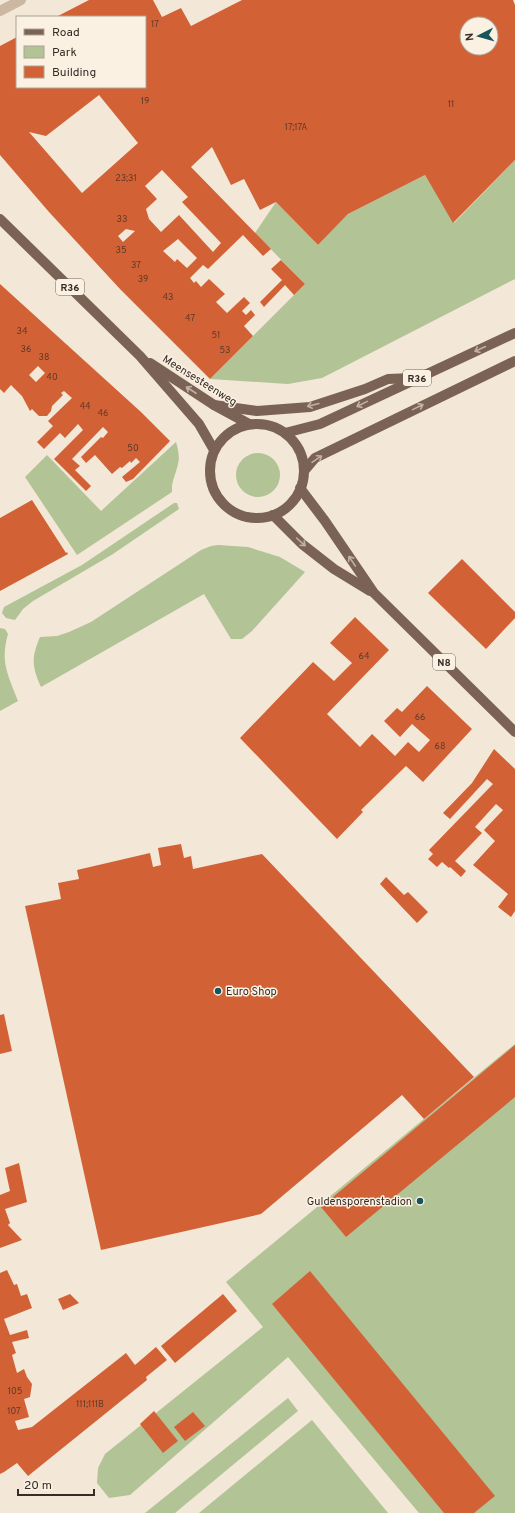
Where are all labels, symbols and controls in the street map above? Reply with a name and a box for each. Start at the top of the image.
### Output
legend [16,16,146,88]
north arrow [459,16,499,56]
house number: 17 [151,19,159,30]
text: Road [52,25,80,41]
text: N [463,32,477,42]
text: Park [52,45,77,61]
text: Building [52,65,96,81]
house number: 19 [141,96,149,107]
house number: 11 [448,99,454,110]
house number: 17;17A [285,122,307,133]
house number: 23;31 [115,173,137,184]
house number: 33 [117,214,127,225]
house number: 35 [115,245,127,256]
house number: 37 [131,260,141,271]
house number: 39 [138,274,148,285]
road number: R36 [56,279,84,295]
house number: 43 [162,292,174,303]
house number: 47 [185,313,195,324]
house number: 34 [16,326,28,337]
house number: 51 [212,330,220,341]
house number: 36 [21,344,31,355]
house number: 53 [219,345,231,356]
one-way arrow [474,346,486,353]
house number: 38 [39,352,49,363]
street label: Meensesteenweg [160,352,239,409]
road number: R36 [403,370,431,386]
house number: 40 [46,372,58,383]
one-way arrow [186,386,197,394]
house number: 44 [79,401,91,412]
one-way arrow [356,401,368,408]
one-way arrow [307,402,320,410]
one-way arrow [411,403,423,410]
house number: 46 [98,408,108,419]
house number: 50 [127,443,139,454]
one-way arrow [311,454,323,462]
one-way arrow [296,537,306,547]
one-way arrow [348,556,356,567]
house number: 64 [359,651,370,662]
road number: N8 [433,654,455,670]
house number: 66 [415,712,425,723]
house number: 68 [435,741,445,752]
place label: Euro Shop [226,985,277,999]
marker: Euro Shop [213,986,223,996]
place label: Guldensporenstadion [307,1195,412,1209]
marker: Guldensporenstadion [415,1196,425,1206]
house number: 105 [8,1386,22,1397]
house number: 111;111B [76,1399,104,1410]
house number: 107 [7,1406,21,1417]
scale bar [18,1471,94,1497]
text: 20 m [24,1478,52,1494]

